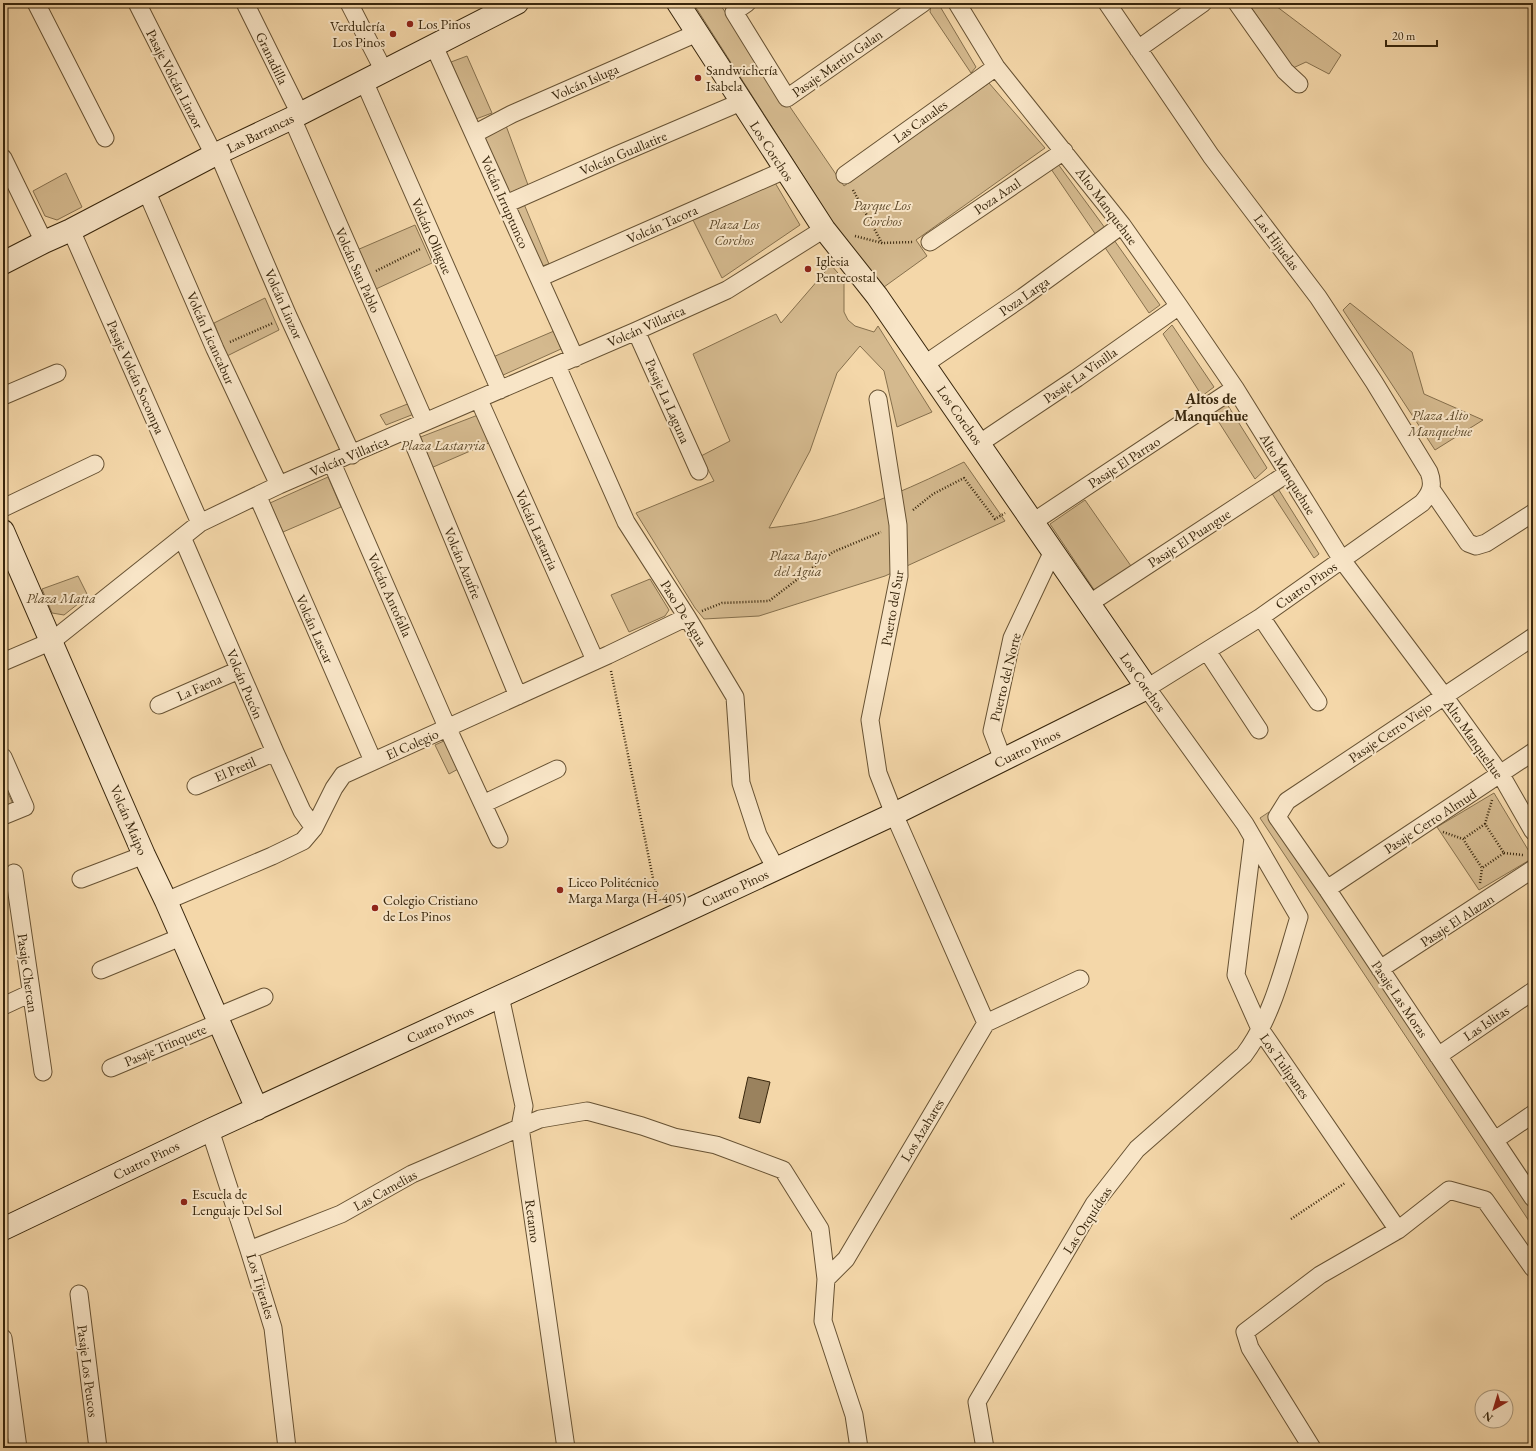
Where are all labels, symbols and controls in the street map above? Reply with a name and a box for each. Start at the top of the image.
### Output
place label: Los Pinos [418,15,471,33]
place label: Verdulería Los Pinos [330,17,385,51]
marker: Los Pinos [405,19,415,29]
scale bar [1386,22,1437,48]
street label: Pasaje Martin Galan [788,25,886,101]
street label: Pasaje Volcán Linzor [142,26,208,132]
text: 20 m [1392,28,1416,44]
street label: Granadilla [252,29,293,88]
marker: Verdulería Los Pinos [388,29,398,39]
street label: Volcán Isluga [549,59,621,105]
place label: Sandwichería Isabela [706,61,778,95]
marker: Sandwichería Isabela [693,73,703,83]
street label: Las Canales [889,95,951,147]
street label: Las Barrancas [223,109,297,157]
street label: Los Corchos [746,117,798,185]
street label: Volcán Guallatire [577,126,670,179]
street label: Volcán Irruptunco [477,153,534,251]
street label: Alto Manquehue [1071,163,1142,249]
street label: Poza Azul [970,173,1024,218]
street label: Volcán Ollague [407,195,457,277]
park label: Parque Los Corchos [853,196,911,230]
street label: Volcán Tacora [624,200,701,248]
street label: Las Hijuelas [1250,210,1304,274]
park label: Plaza Los Corchos [708,215,760,249]
street label: Volcán San Pablo [331,225,385,316]
place label: Iglesia Pentecostal [816,252,876,286]
marker: Iglesia Pentecostal [803,264,813,274]
street label: Volcán Linzor [260,266,308,342]
street label: Poza Larga [995,272,1053,320]
street label: Volcán Licancabur [182,289,240,388]
street label: Volcán Villarica [604,301,688,351]
street label: Pasaje Volcán Socompa [103,317,169,437]
street label: Pasaje La Vinilla [1040,343,1121,407]
street label: Pasaje La Laguna [641,356,695,447]
street label: Los Corchos [933,382,987,449]
district label: Altos de Manquehue [1174,389,1248,425]
park label: Plaza Alto Manquehue [1407,406,1472,441]
street label: Alto Manquehue [1255,429,1320,519]
street label: Volcán Villarica [307,431,391,481]
street label: Pasaje El Parrao [1084,432,1164,492]
park label: Plaza Lastarria [400,436,486,454]
street label: Volcán Lastarria [511,487,563,573]
street label: Pasaje El Puangue [1144,504,1234,571]
street label: Volcán Azufre [440,524,486,602]
park label: Plaza Bajo del Agua [769,546,827,580]
street label: Volcán Antofalla [364,550,417,640]
street label: Cuatro Pinos [1271,557,1341,613]
street label: Puerto del Sur [876,568,908,647]
street label: Paso De Agua [657,577,712,650]
park label: Plaza Matta [26,589,96,607]
street label: Volcán Lascar [292,592,338,666]
street label: Puerto del Norte [985,630,1025,723]
street label: Volcán Pucón [222,646,268,722]
street label: Los Corchos [1116,649,1170,716]
street label: La Faena [174,669,225,705]
street label: Alto Manquehue [1439,695,1508,783]
street label: Pasaje Cerro Viejo [1345,697,1435,766]
street label: El Colegio [383,724,441,764]
street label: Cuatro Pinos [991,724,1064,772]
street label: El Pretil [212,752,259,786]
street label: Volcán Maipo [106,782,152,858]
street label: Pasaje Cerro Almud [1380,784,1480,858]
street label: Cuatro Pinos [699,864,772,911]
place label: Liceo Politécnico Marga Marga (H-405) [568,873,686,907]
marker: Liceo Politécnico Marga Marga (H-405) [555,885,565,895]
street label: Pasaje El Alazan [1417,889,1498,951]
place label: Colegio Cristiano de Los Pinos [383,891,478,925]
marker: Colegio Cristiano de Los Pinos [370,903,380,913]
street label: Pasaje Chercan [14,932,43,1014]
street label: Pasaje Las Moras [1368,957,1433,1041]
street label: Cuatro Pinos [404,1000,477,1047]
street label: Las Islitas [1460,1001,1513,1045]
street label: Pasaje Trinquete [121,1019,209,1070]
street label: Los Tulipanes [1256,1030,1314,1103]
street label: Los Azahares [896,1095,948,1165]
street label: Cuatro Pinos [110,1136,183,1184]
street label: Las Camelias [350,1165,420,1215]
street label: Las Orquídeas [1058,1182,1116,1257]
place label: Escuela de Lenguaje Del Sol [192,1185,283,1219]
marker: Escuela de Lenguaje Del Sol [179,1197,189,1207]
street label: Retamo [521,1198,545,1244]
street label: Los Tijerales [243,1251,280,1321]
street label: Pasaje Los Peucos [73,1324,103,1419]
north arrow [1474,1389,1514,1429]
text: N [1480,1409,1496,1425]

